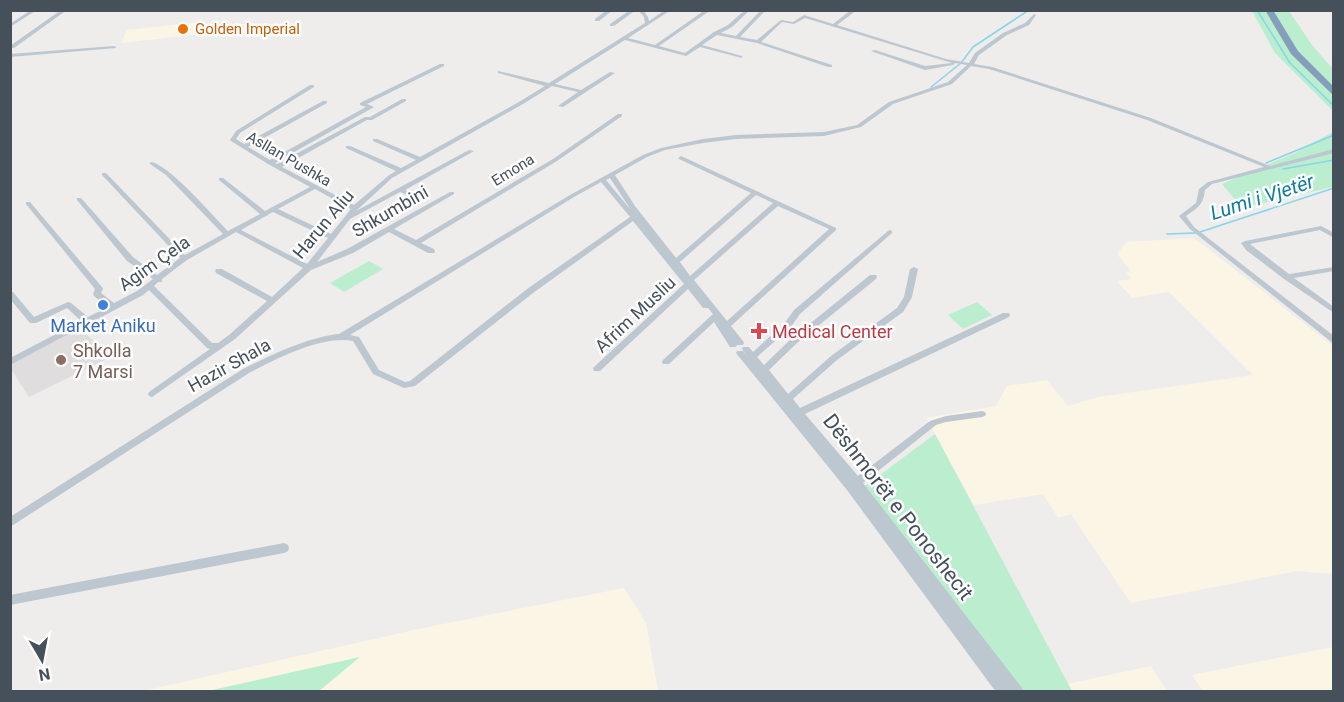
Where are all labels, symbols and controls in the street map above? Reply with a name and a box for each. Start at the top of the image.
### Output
place label: Golden Imperial [195,20,300,38]
marker: Golden Imperial [176,22,190,36]
street label: Asllan Pushka [244,128,334,190]
street label: Emona [488,150,538,190]
water label: Lumi i Vjetër [1207,169,1318,225]
street label: Shkumbini [348,181,432,241]
street label: Harun Aliu [288,185,358,263]
street label: Agim Çela [114,231,194,295]
street label: Afrim Musliu [590,271,680,357]
marker: Market Aniku [96,298,110,312]
place label: Market Aniku [50,315,156,336]
place label: Medical Center [772,321,893,342]
marker: Medical Center [750,322,768,340]
street label: Hazir Shala [184,334,274,396]
place label: Shkolla 7 Marsi [73,340,133,382]
marker: Shkolla 7 Marsi [54,353,68,367]
street label: Dëshmorët e Ponoshecit [818,409,978,605]
north arrow [12,630,72,690]
text: N [37,664,52,685]

